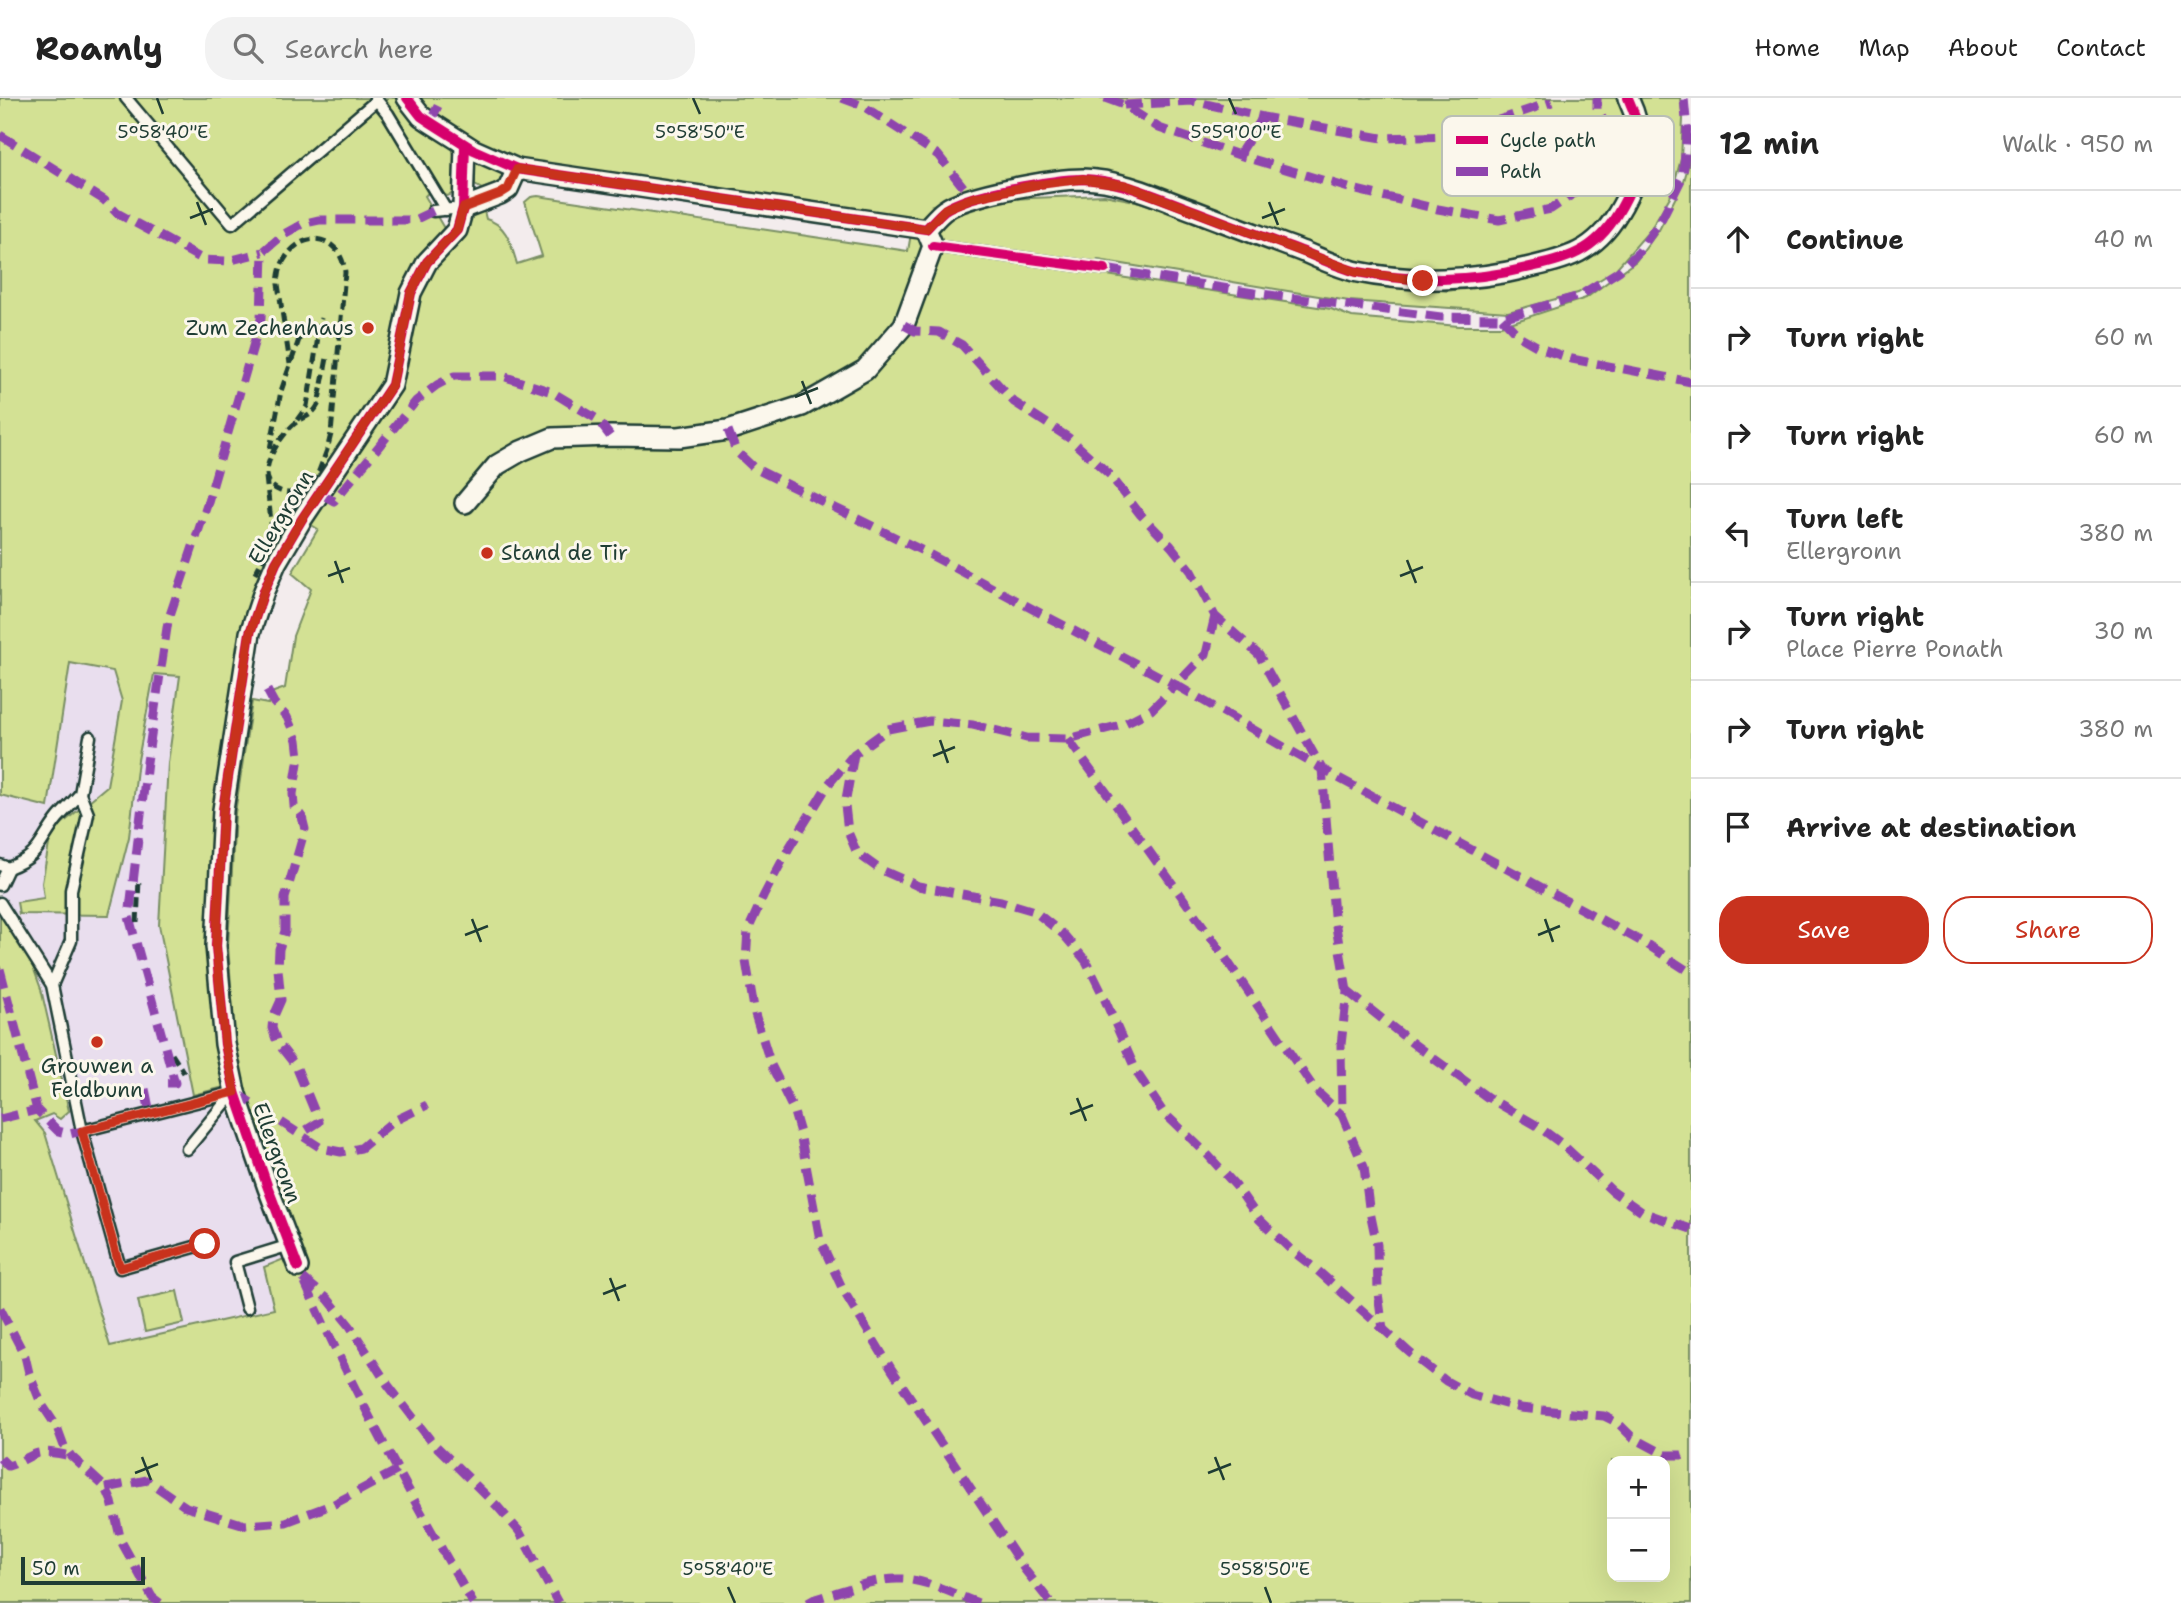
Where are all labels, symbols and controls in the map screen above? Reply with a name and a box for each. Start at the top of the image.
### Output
search box [205,17,695,80]
text: Roamly [35,26,163,71]
icon: search [229,29,267,67]
text: Search here [285,31,433,66]
text: Home [1754,32,1820,64]
text: Map [1858,32,1910,64]
text: About [1948,32,2018,64]
text: Contact [2056,32,2146,64]
legend [1442,116,1674,196]
text: 5°58'40"E [118,120,208,144]
text: 5°58'50"E [655,120,745,144]
text: 5°59'00"E [1191,120,1281,144]
text: 12 min [1719,123,1819,164]
text: Cycle path [1500,128,1596,153]
text: Walk · 950 m [2002,129,2153,159]
text: Path [1500,159,1542,184]
icon: ahead [1719,220,1757,258]
text: Continue [1786,222,1904,257]
text: 40 m [2093,224,2153,254]
route end [1407,265,1438,296]
place label: Zum Zechenhaus [186,314,354,342]
icon: right [1719,318,1757,356]
marker: Zum Zechenhaus [360,320,376,336]
text: Turn right [1786,320,1924,355]
text: 60 m [2094,322,2153,352]
icon: right [1719,416,1757,454]
text: Turn right [1786,418,1924,453]
text: 60 m [2094,420,2153,450]
street label: Ellergronn [242,464,320,569]
text: Turn left [1786,501,1903,536]
icon: left [1719,514,1757,552]
text: 380 m [2078,518,2153,548]
text: Ellergronn [1786,536,1901,566]
place label: Stand de Tir [501,539,628,567]
marker: Stand de Tir [479,545,495,561]
text: Turn right [1786,599,1924,634]
icon: right [1719,612,1757,650]
text: 30 m [2094,616,2153,646]
text: Place Pierre Ponath [1786,634,2004,664]
icon: right [1719,710,1757,748]
text: Turn right [1786,712,1924,747]
text: 380 m [2078,714,2153,744]
icon: arrive [1719,808,1757,846]
text: Arrive at destination [1786,810,2076,845]
button: Save [1719,896,1929,964]
button: Share [1943,896,2153,964]
marker: Grouwen a Feldbunn [89,1034,105,1050]
place label: Grouwen a Feldbunn [41,1052,153,1104]
street label: Ellergronn [246,1099,308,1207]
route start [189,1228,220,1259]
map controls [1607,1456,1670,1582]
button: + [1607,1456,1670,1519]
button: − [1607,1519,1670,1582]
scale bar [21,1554,145,1586]
text: 50 m [32,1556,80,1581]
text: 5°58'40"E [683,1557,773,1581]
text: 5°58'50"E [1220,1557,1310,1581]

